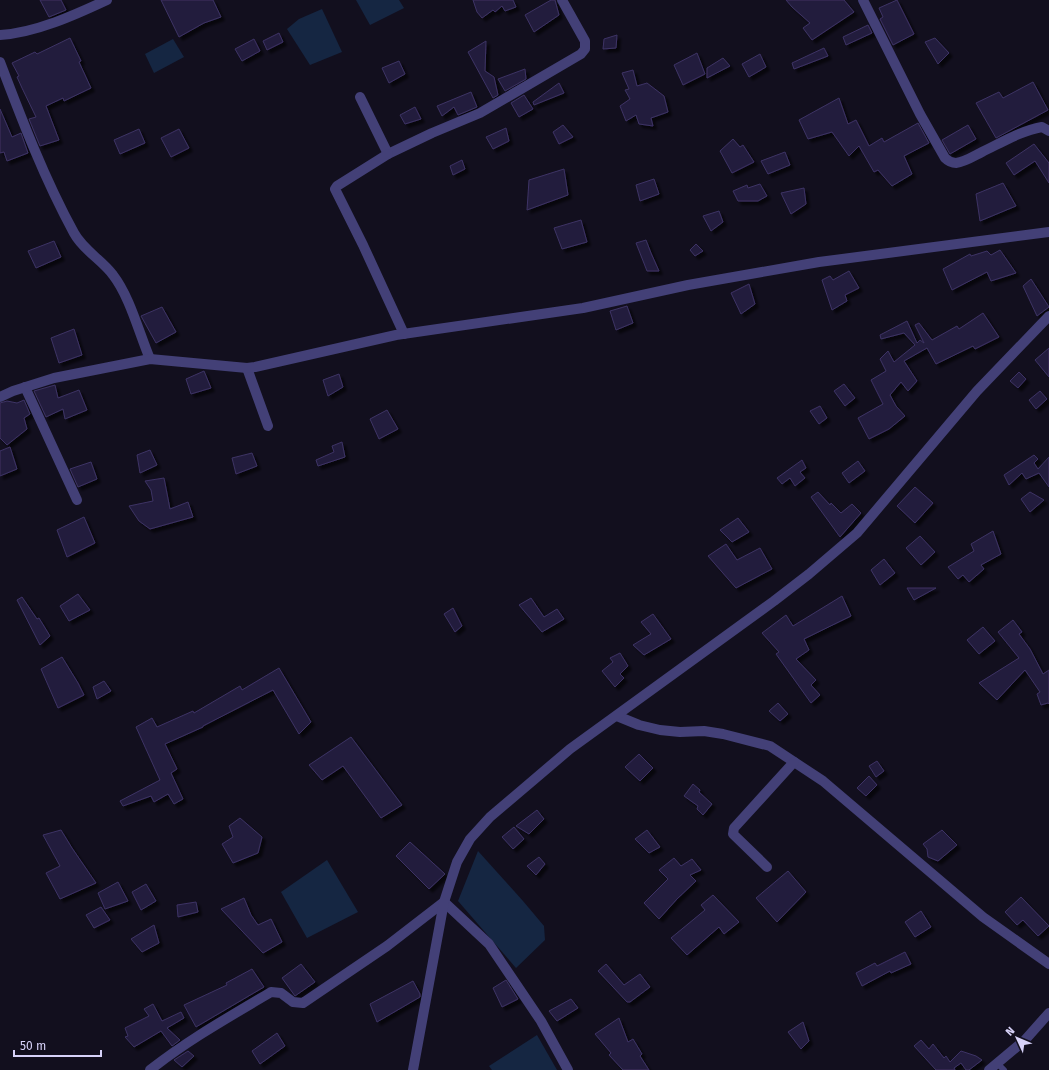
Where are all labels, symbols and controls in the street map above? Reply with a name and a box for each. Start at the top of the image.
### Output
north arrow [997,1018,1037,1058]
text: N [1003,1024,1017,1039]
scale bar [14,1032,101,1058]
text: 50 m [20,1039,46,1053]

